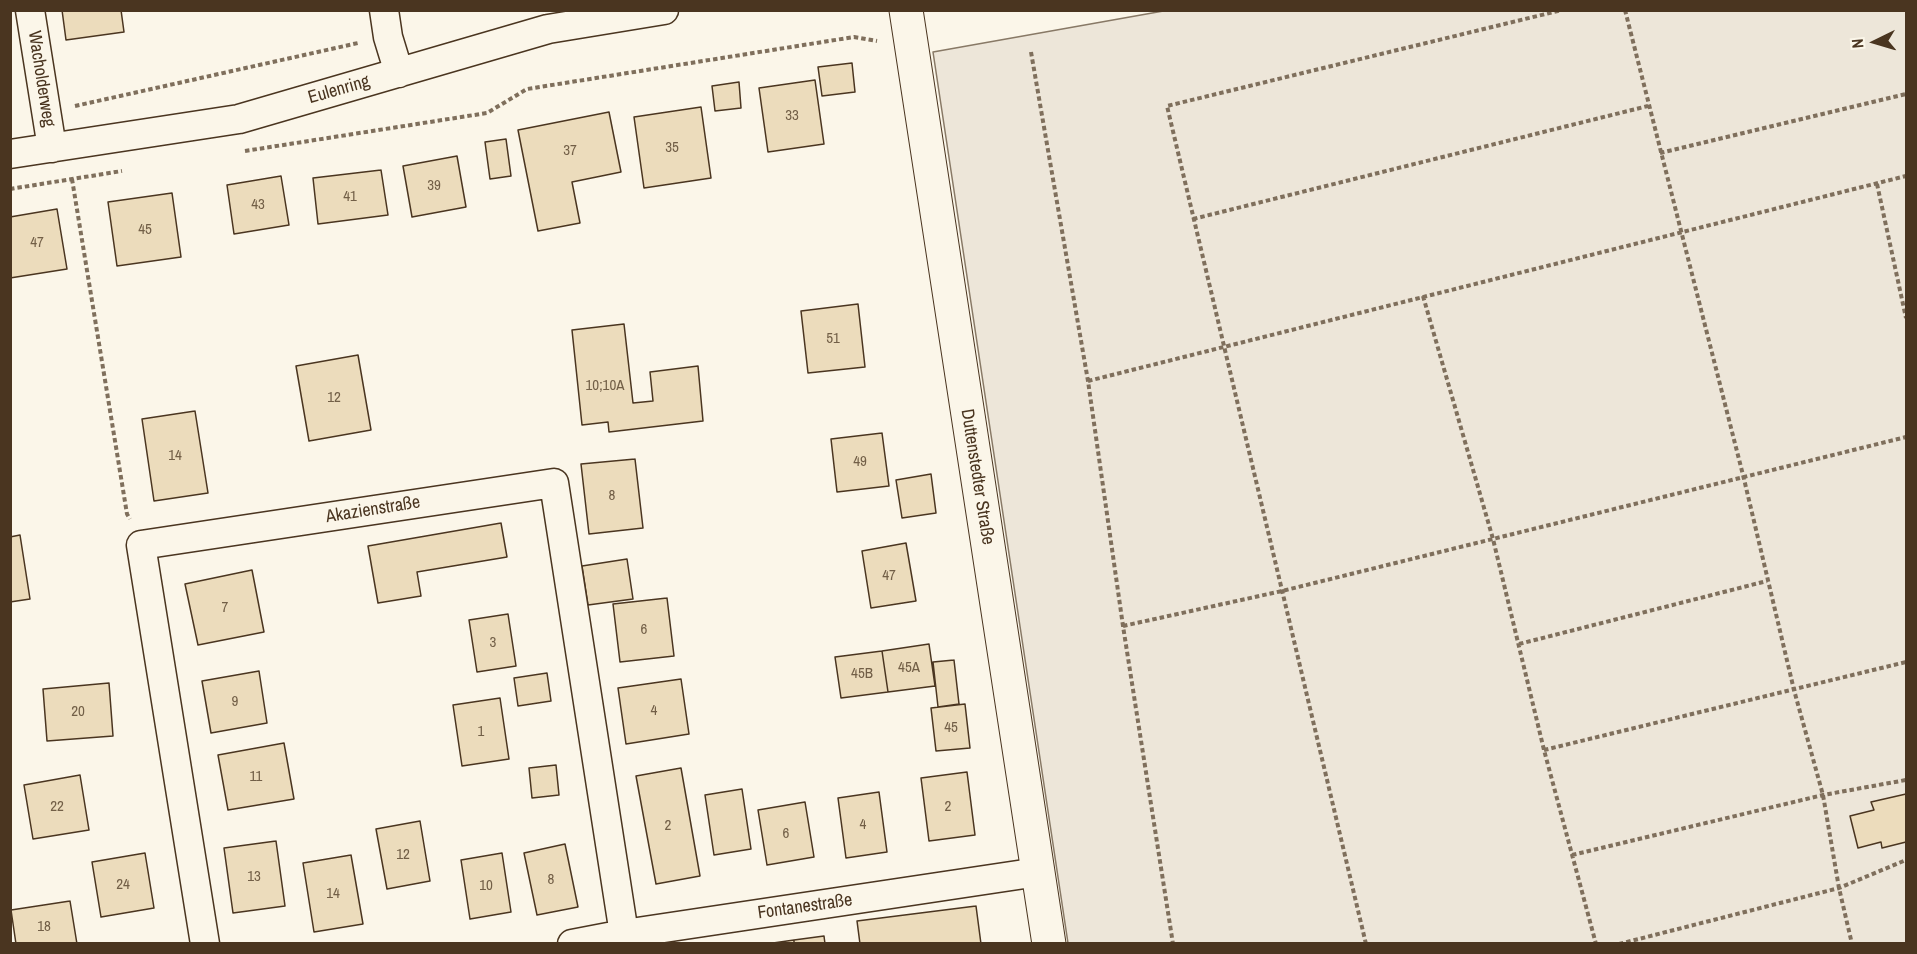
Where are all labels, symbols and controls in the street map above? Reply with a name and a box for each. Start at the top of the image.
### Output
north arrow [1845,12,1905,72]
street label: Wacholderweg [23,29,59,129]
text: N [1846,38,1868,49]
street label: Eulenring [306,71,372,109]
house number: 33 [785,107,799,125]
house number: 35 [665,139,679,157]
house number: 37 [563,142,577,160]
house number: 39 [427,177,441,195]
house number: 41 [343,188,357,206]
house number: 43 [251,196,265,214]
house number: 45 [138,221,152,239]
house number: 47 [30,234,44,252]
house number: 51 [826,330,840,348]
house number: 10;10A [586,377,624,395]
house number: 12 [327,389,341,407]
street label: Duttenstedter Straße [956,408,998,546]
house number: 14 [168,447,182,465]
house number: 49 [853,453,867,471]
house number: 8 [609,487,615,505]
street label: Akazienstraße [324,492,422,528]
house number: 47 [882,567,896,585]
house number: 7 [222,599,228,617]
house number: 6 [641,621,647,639]
house number: 3 [490,634,496,652]
house number: 45A [898,659,920,677]
house number: 45B [851,665,873,683]
house number: 9 [232,693,238,711]
house number: 4 [651,702,657,720]
house number: 20 [71,703,85,721]
house number: 45 [944,719,958,737]
house number: 1 [478,723,484,741]
house number: 11 [250,768,262,786]
house number: 22 [50,798,64,816]
house number: 2 [945,798,951,816]
house number: 4 [860,816,866,834]
house number: 2 [665,817,671,835]
house number: 6 [783,825,789,843]
house number: 12 [396,846,410,864]
house number: 13 [247,868,261,886]
house number: 8 [548,871,554,889]
house number: 24 [116,876,130,894]
house number: 10 [479,877,493,895]
house number: 14 [326,885,340,903]
street label: Fontanestraße [756,890,854,924]
house number: 18 [37,918,51,936]

